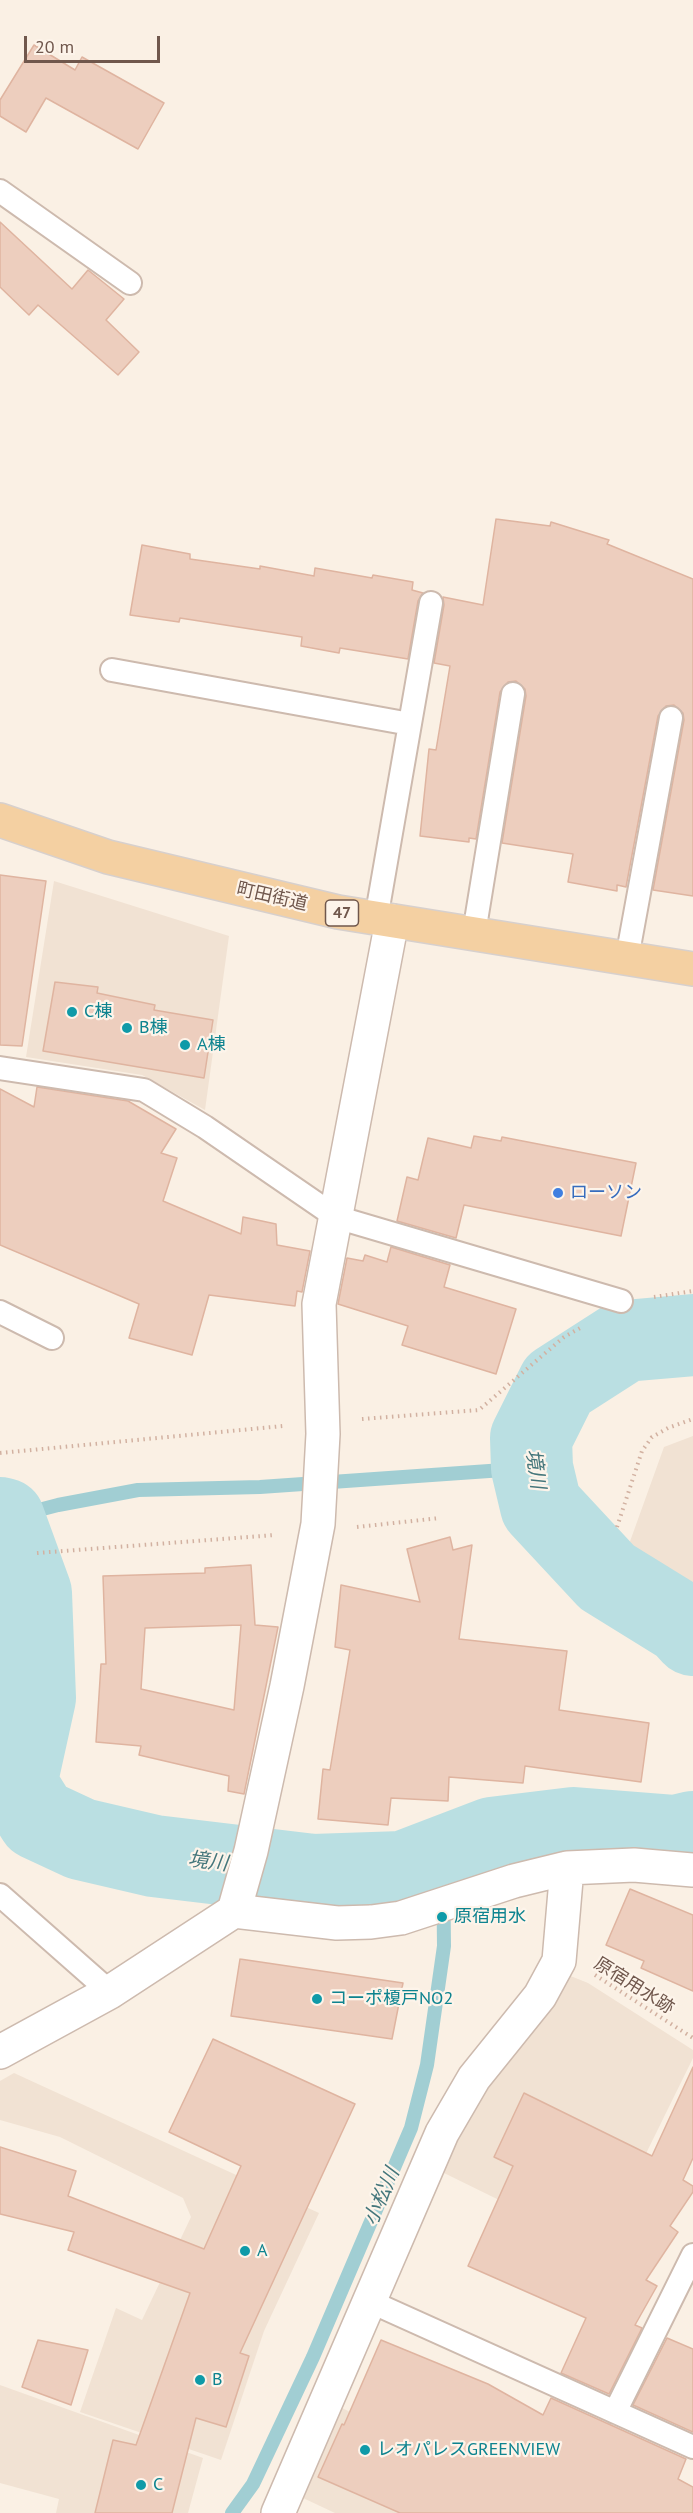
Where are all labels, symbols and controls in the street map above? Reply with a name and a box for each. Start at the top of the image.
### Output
scale bar [27,24,164,62]
text: 20 m [35,35,74,58]
street label: 町田街道 [234,878,310,916]
road number: 47 [326,900,358,926]
place label: C棟 [84,1001,112,1023]
marker: C棟 [65,1005,79,1019]
place label: B棟 [139,1017,168,1039]
marker: B棟 [120,1021,134,1035]
place label: A棟 [197,1034,226,1056]
marker: A棟 [178,1038,192,1052]
place label: ローソン [570,1182,642,1204]
marker: ローソン [551,1186,565,1200]
water label: 境川 [520,1448,550,1490]
water label: 境川 [187,1848,229,1876]
place label: 原宿用水 [454,1906,526,1928]
marker: 原宿用水 [435,1910,449,1924]
street label: 原宿用水跡 [590,1953,678,2019]
place label: コーポ榎戸NO2 [329,1988,453,2010]
marker: コーポ榎戸NO2 [310,1992,324,2006]
water label: 小松川 [359,2165,405,2229]
place label: A [257,2240,268,2262]
marker: A [238,2244,252,2258]
place label: B [212,2369,223,2391]
marker: B [193,2373,207,2387]
place label: レオパレスGREENVIEW [377,2439,560,2461]
marker: レオパレスGREENVIEW [358,2443,372,2457]
place label: C [153,2474,163,2496]
marker: C [134,2478,148,2492]

